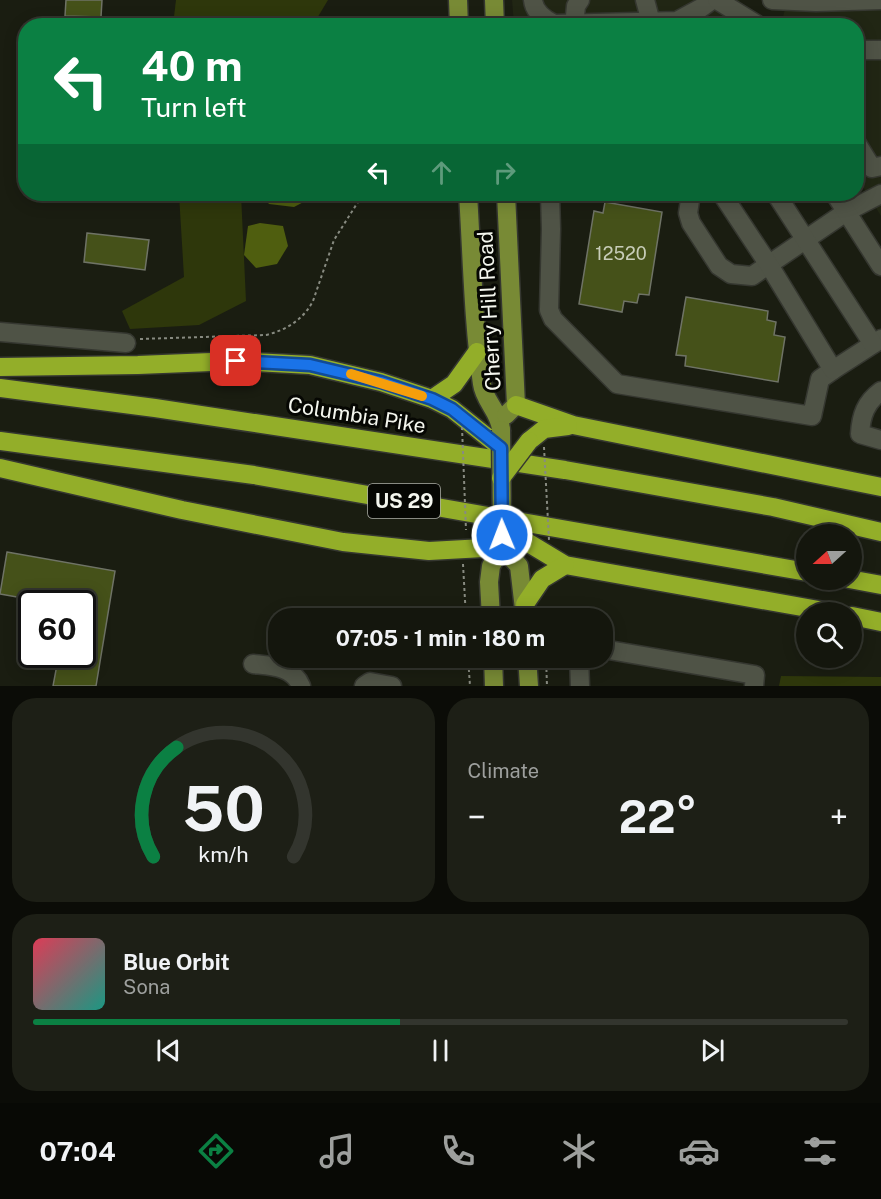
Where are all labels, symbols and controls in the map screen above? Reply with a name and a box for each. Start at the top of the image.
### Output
text: 40 m [141,41,243,90]
icon: left [42,42,120,120]
text: Turn left [141,91,247,123]
icon: left [362,156,395,189]
icon: ahead [425,156,458,189]
icon: right [488,156,521,189]
street label: Cherry Hill Road [472,230,506,392]
house number: 12520 [595,243,647,264]
pin [210,335,261,386]
icon: arrive [219,344,252,377]
street label: Columbia Pike [286,392,428,438]
road number: US 29 [368,484,440,518]
position arrow [470,503,534,567]
north arrow [796,524,862,590]
map controls [796,524,862,668]
speed limit sign: 60 [18,590,96,668]
button: search [796,602,862,668]
text: 07:05 · 1 min · 180 m [336,625,545,651]
text: Climate [468,759,539,783]
text: 50 [182,772,264,845]
text: 22° [619,790,697,843]
text: − [468,798,486,836]
text: + [830,798,848,836]
text: km/h [198,842,248,867]
text: Blue Orbit [123,949,230,975]
text: Sona [123,975,170,999]
icon: previous [152,1034,185,1067]
icon: pause [424,1034,457,1067]
icon: next [696,1034,729,1067]
icon: directions [195,1130,237,1172]
icon: music [316,1130,358,1172]
icon: phone [437,1130,479,1172]
icon: climate [558,1130,600,1172]
icon: car [678,1130,720,1172]
icon: filters [799,1130,841,1172]
text: 07:04 [39,1135,116,1167]

